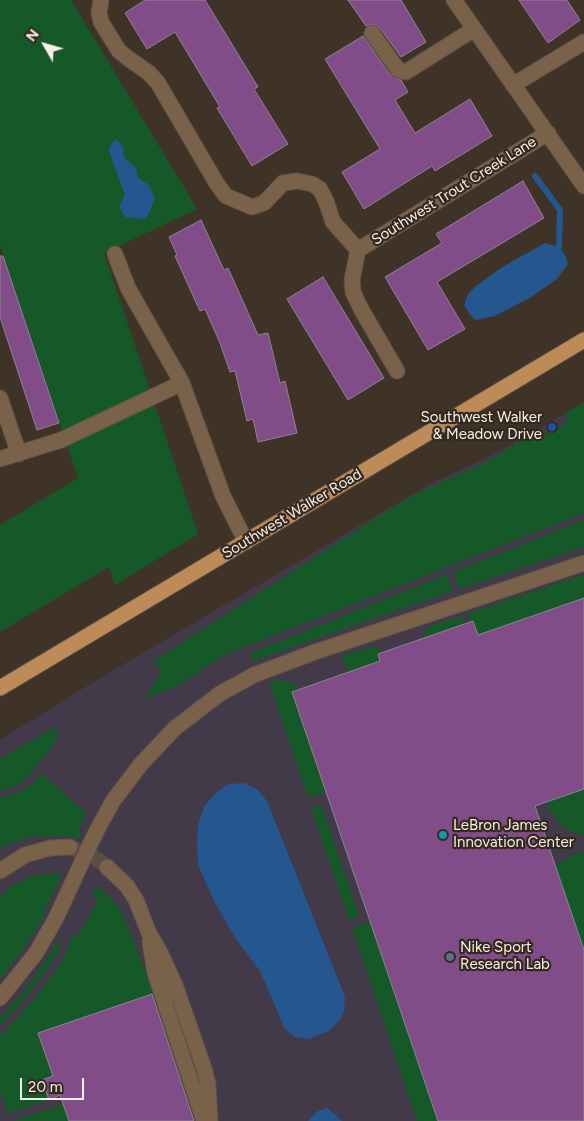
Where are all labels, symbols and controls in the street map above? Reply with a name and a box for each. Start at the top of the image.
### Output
north arrow [20,20,70,70]
text: N [23,26,43,45]
street label: Southwest Trout Creek Lane [368,133,540,249]
place label: Southwest Walker & Meadow Drive [421,409,542,444]
marker: Southwest Walker & Meadow Drive [546,421,558,433]
street label: Southwest Walker Road [219,465,365,563]
place label: LeBron James Innovation Center [453,817,574,852]
marker: LeBron James Innovation Center [437,829,449,841]
place label: Nike Sport Research Lab [460,939,550,974]
marker: Nike Sport Research Lab [444,951,456,963]
scale bar [22,1068,86,1100]
text: 20 m [28,1078,62,1096]

